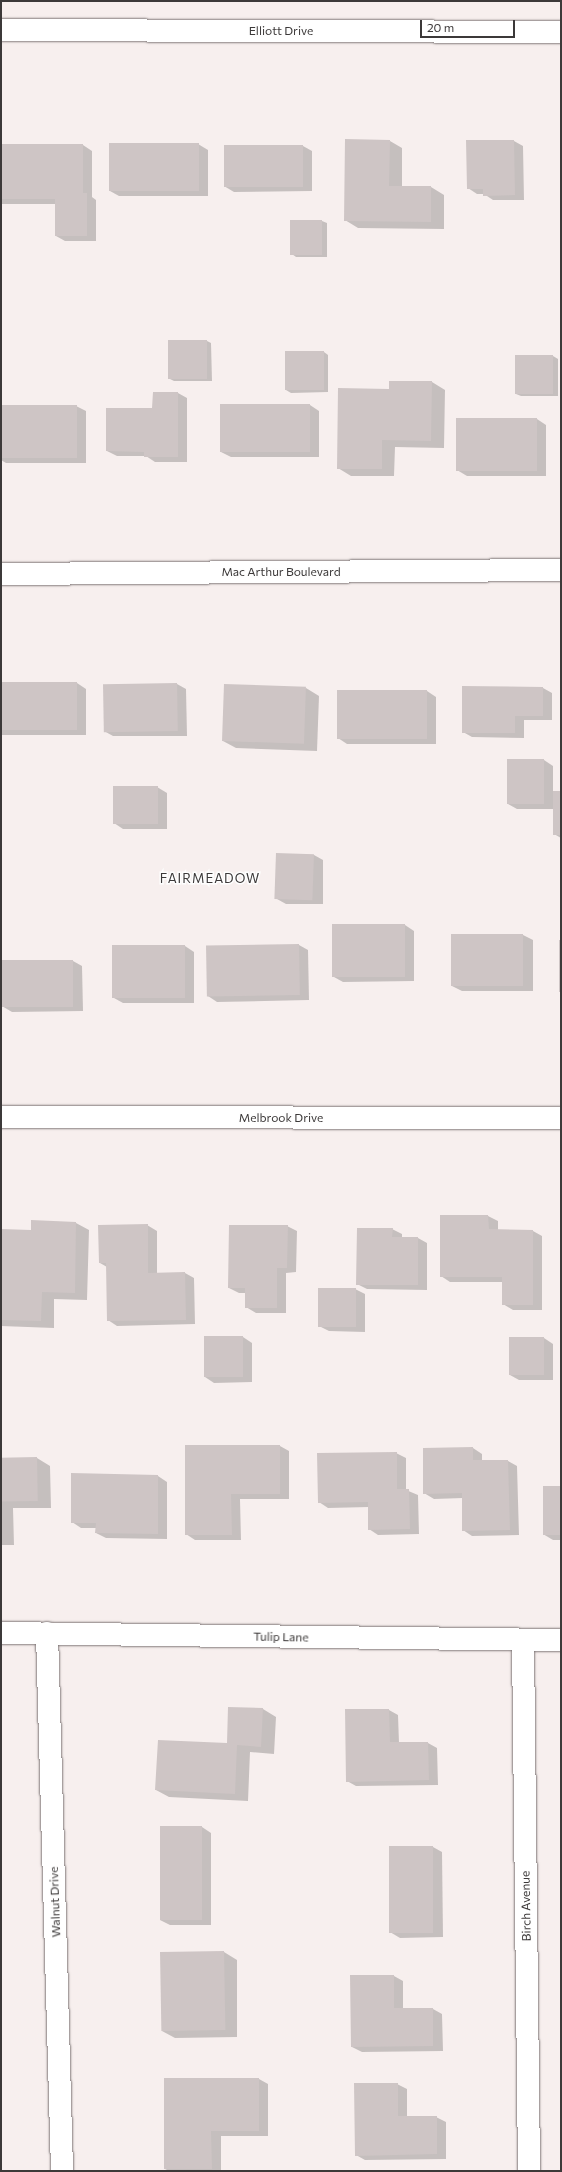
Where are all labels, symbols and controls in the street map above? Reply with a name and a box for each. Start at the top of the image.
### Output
scale bar [422,12,517,38]
text: 20 m [427,20,454,34]
street label: Elliott Drive [249,24,313,38]
street label: Mac Arthur Boulevard [221,565,341,579]
district label: FAIRMEADOW [160,870,260,886]
street label: Melbrook Drive [239,1111,323,1125]
street label: Tulip Lane [253,1629,309,1645]
street label: Walnut Drive [47,1866,63,1938]
street label: Birch Avenue [518,1871,534,1941]

